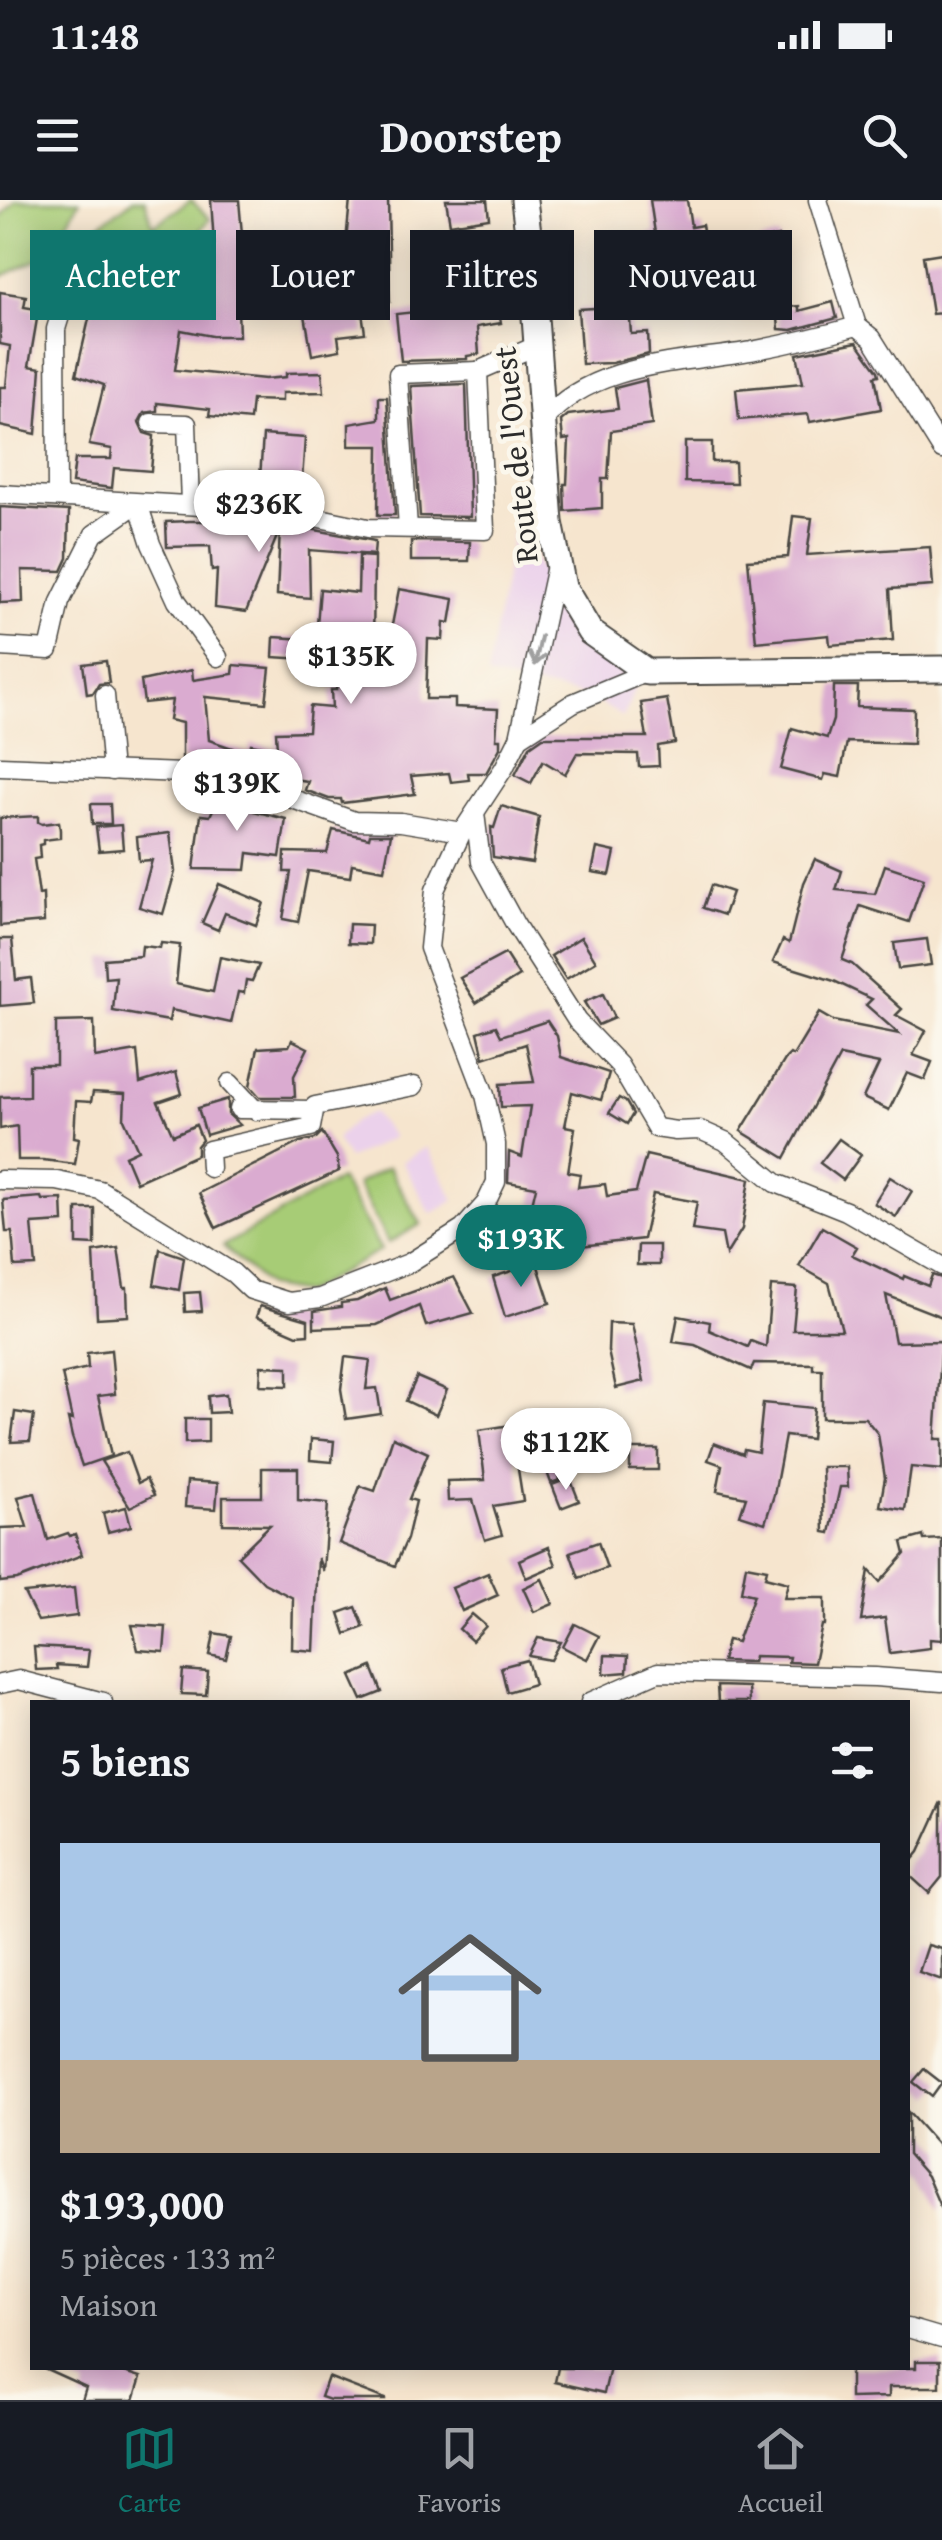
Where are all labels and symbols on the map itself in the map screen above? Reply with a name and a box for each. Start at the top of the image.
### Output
street label: Route de l'Ouest [480,344,550,566]
pin: $236K [189,470,329,555]
pin: $135K [281,622,421,707]
one-way arrow [527,634,546,666]
pin: $139K [167,749,307,834]
pin: $193K [451,1205,591,1290]
pin: $112K [496,1408,636,1493]

